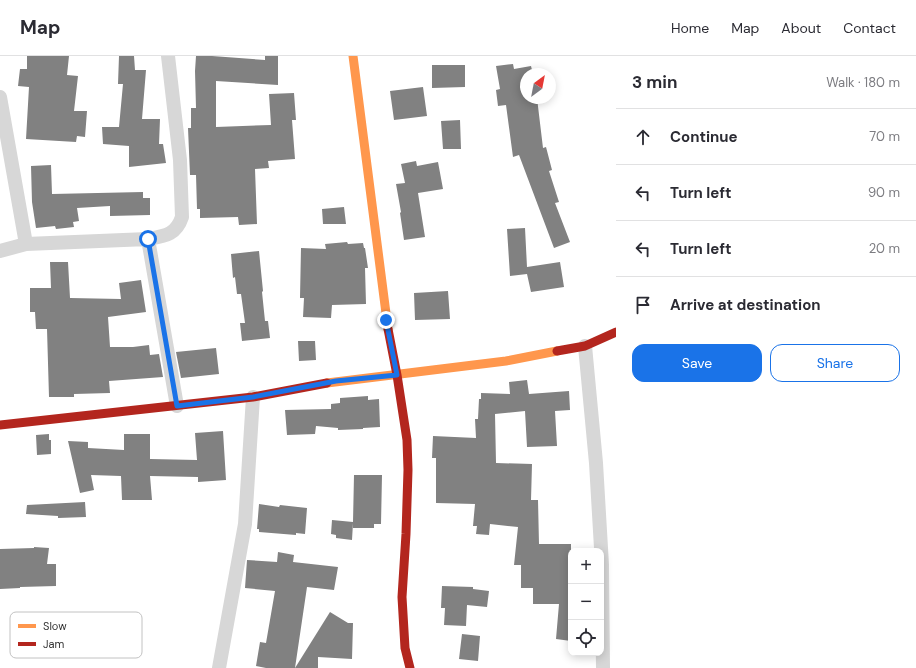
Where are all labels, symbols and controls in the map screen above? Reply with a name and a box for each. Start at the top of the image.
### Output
text: Map [20,15,60,40]
text: Home [671,19,709,37]
text: Map [731,19,759,37]
text: About [781,19,821,37]
text: Contact [843,19,896,37]
north arrow [520,68,556,104]
text: 3 min [632,71,677,93]
text: Walk · 180 m [826,74,900,91]
icon: ahead [632,126,654,148]
text: Continue [670,127,738,147]
text: 70 m [869,128,900,145]
icon: left [632,182,654,204]
text: Turn left [670,183,731,203]
text: 90 m [868,184,900,201]
route start [139,230,157,248]
icon: left [632,238,654,260]
text: Turn left [670,239,731,259]
text: 20 m [869,240,900,257]
icon: arrive [632,294,654,316]
text: Arrive at destination [670,295,821,315]
route end [377,311,395,329]
button: Save [632,344,762,382]
button: Share [770,344,900,382]
map controls [568,548,604,656]
button: + [568,548,604,584]
button: − [568,584,604,620]
legend [10,612,142,658]
text: Slow [43,619,67,633]
button: locate [568,620,604,656]
text: Jam [43,637,64,651]

